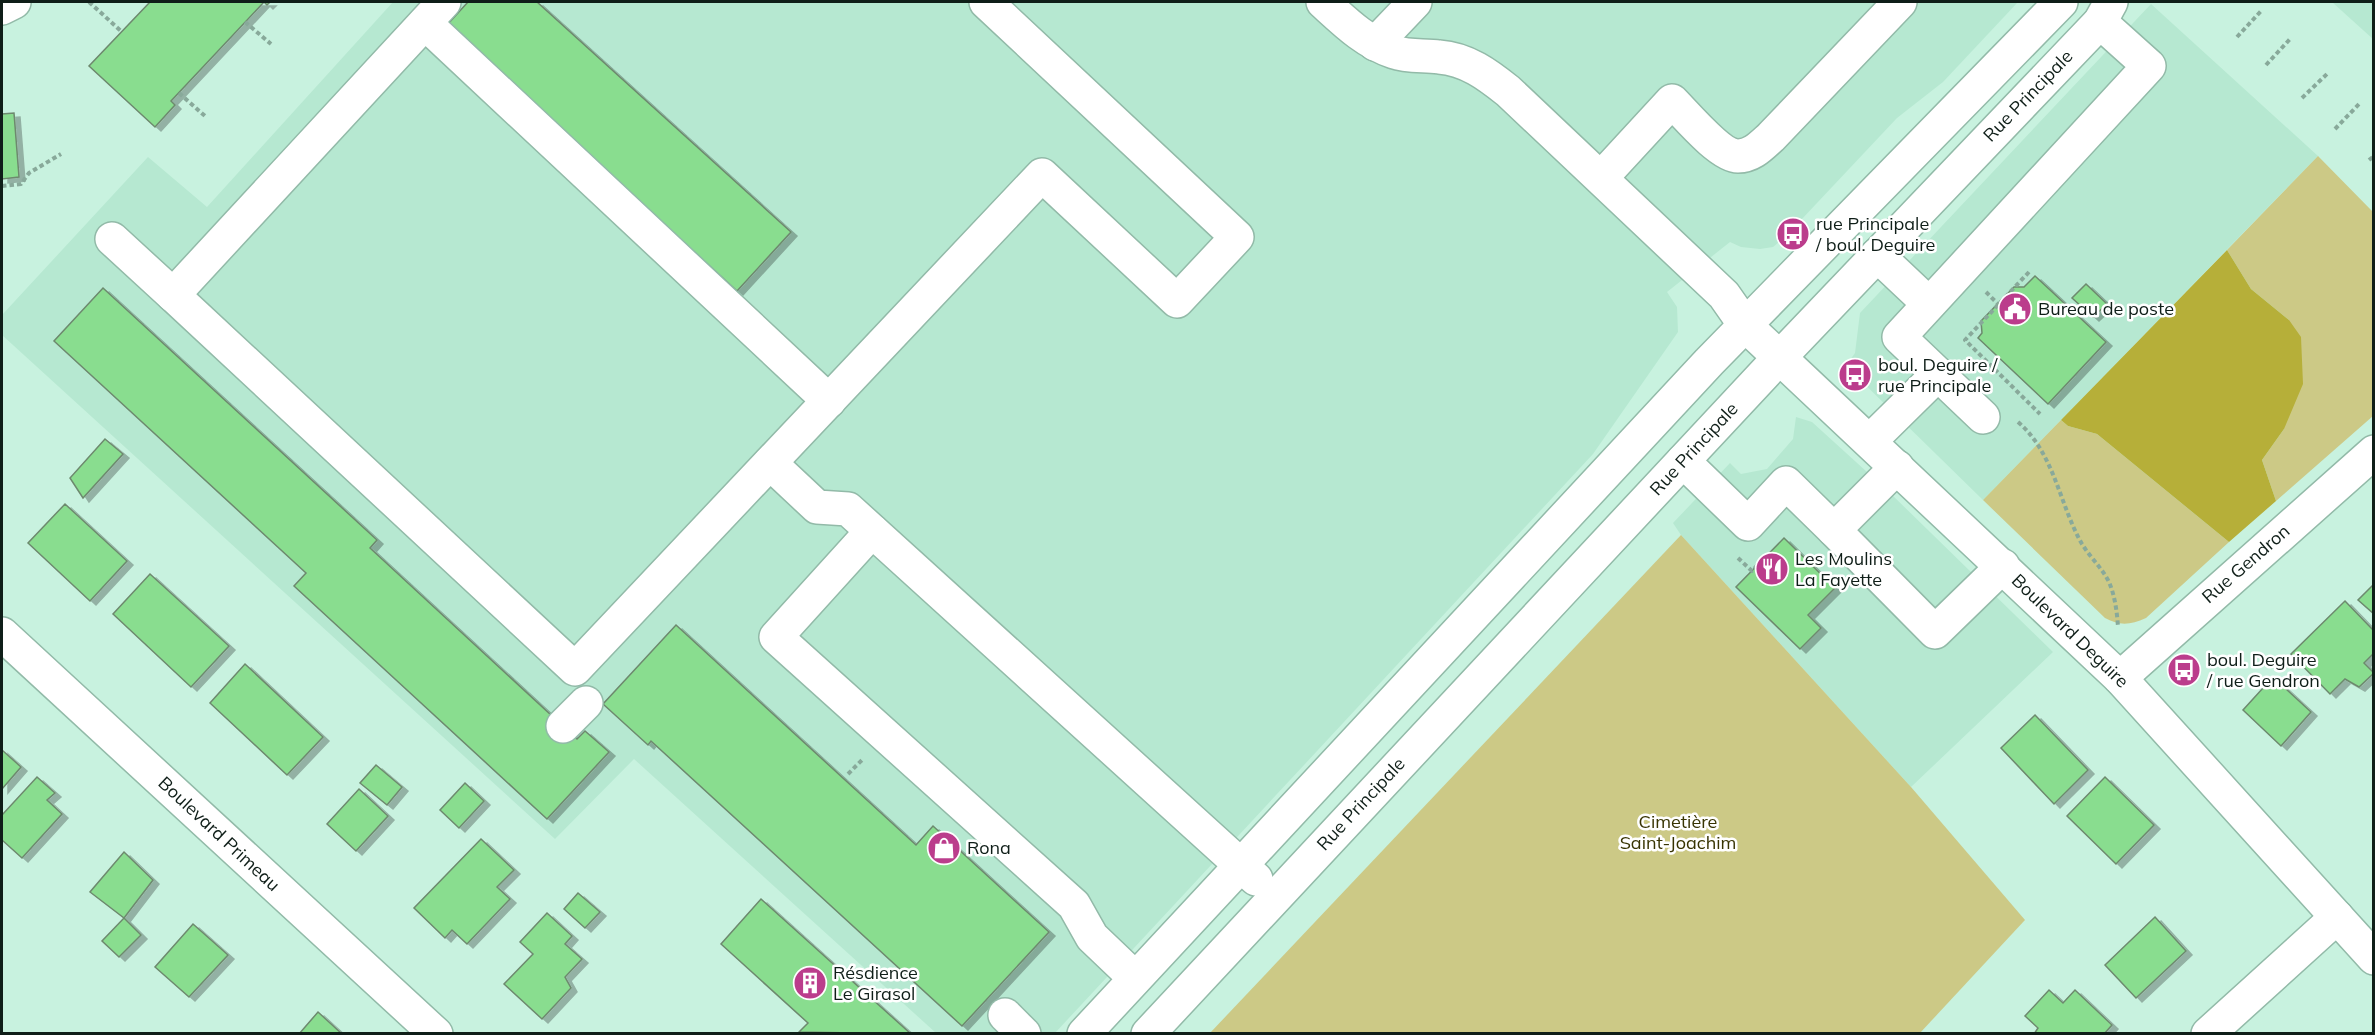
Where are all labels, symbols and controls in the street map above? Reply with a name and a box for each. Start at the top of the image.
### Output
street label: Rue Principale [1978,45,2077,146]
place label: rue Principale / boul. Deguire [1815,212,1935,256]
bus stop icon: rue Principale / boul. Deguire [1775,216,1811,252]
public building icon: Bureau de poste [1997,291,2033,327]
place label: Bureau de poste [2038,297,2174,320]
place label: boul. Deguire / rue Principale [1878,353,1998,397]
bus stop icon: boul. Deguire / rue Principale [1837,357,1873,393]
street label: Rue Principale [1645,397,1743,500]
street label: Rue Gendron [2197,519,2294,608]
place label: Les Moulins La Fayette [1795,547,1892,591]
restaurant icon: Les Moulins La Fayette [1754,551,1790,587]
street label: Boulevard Deguire [2007,569,2134,692]
place label: boul. Deguire / rue Gendron [2206,648,2320,692]
bus stop icon: boul. Deguire / rue Gendron [2166,652,2202,688]
street label: Rue Principale [1312,752,1410,855]
street label: Boulevard Primeau [154,771,285,896]
park label: Cimetière Saint-Joachim [1620,810,1736,854]
shop icon: Rona [926,830,962,866]
place label: Rona [967,836,1011,859]
place label: Résdience Le Girasol [833,961,918,1005]
building icon: Résdience Le Girasol [792,965,828,1001]

